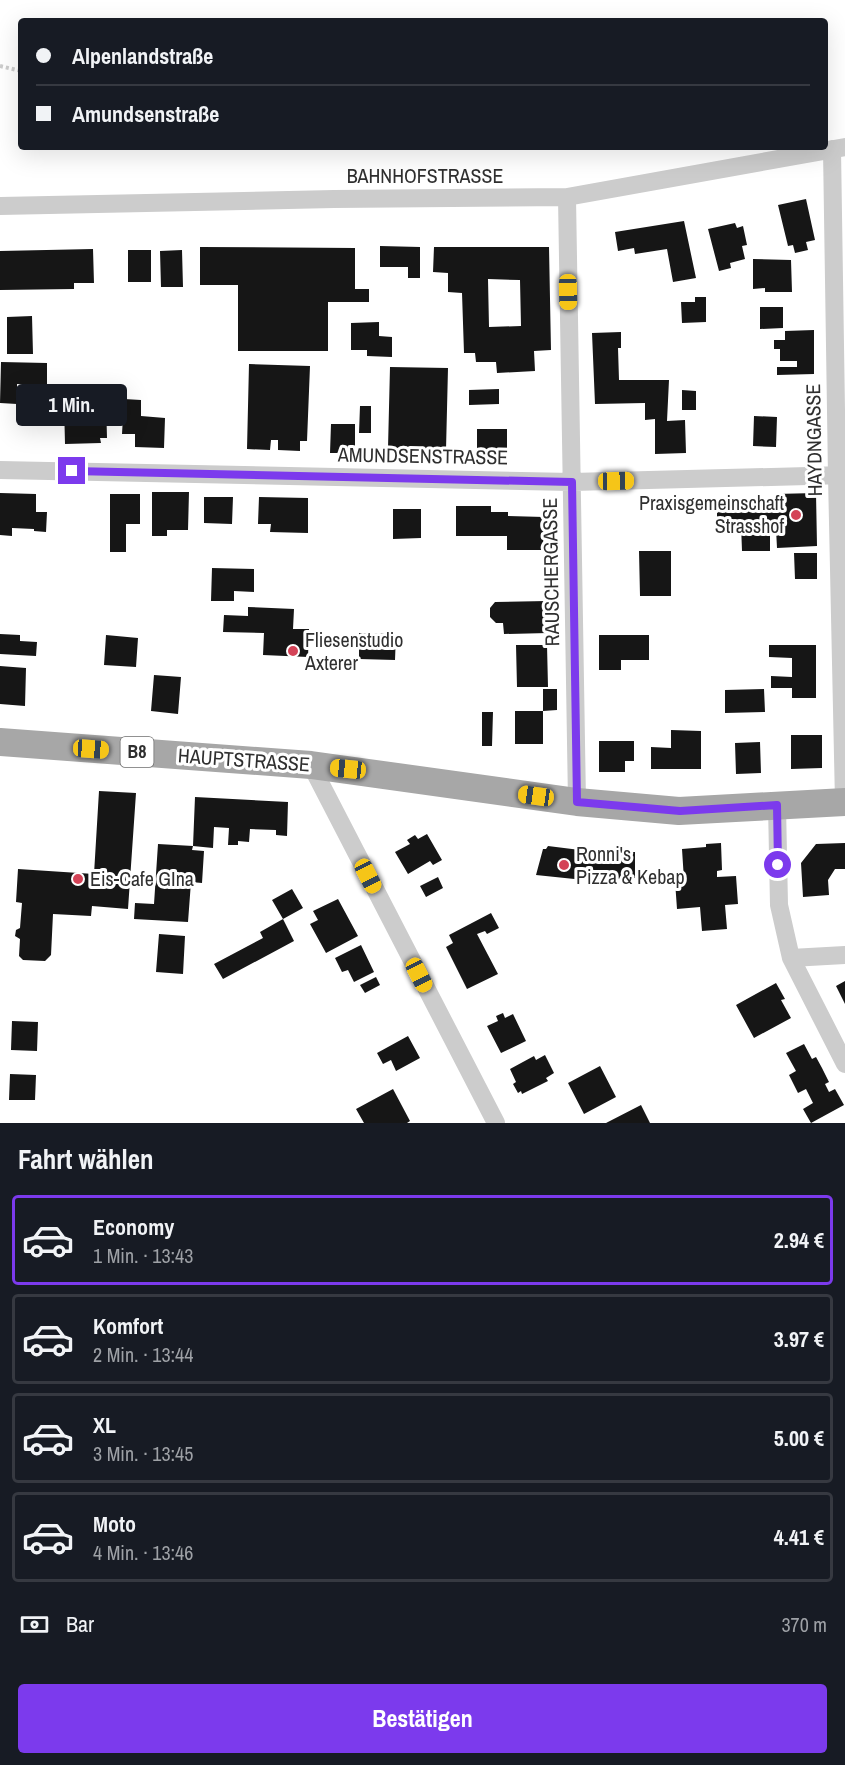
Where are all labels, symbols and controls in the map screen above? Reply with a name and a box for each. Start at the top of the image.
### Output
text: Alpenlandstraße [72,41,213,71]
text: Amundsenstraße [72,99,219,129]
street label: BAHNHOFSTRASSE [347,162,503,189]
car [559,274,577,310]
street label: HAYDNGASSE [799,383,828,497]
callout: 1 Min. [16,384,128,426]
text: 1 Min. [48,391,95,418]
street label: AMUNDSENSTRASSE [337,440,508,470]
route end [58,457,85,484]
car [598,472,634,490]
place label: Praxisgemeinschaft Strasshof [639,489,784,539]
street label: RAUSCHERGASSE [536,498,565,647]
marker: Praxisgemeinschaft Strasshof [789,508,803,522]
place label: Fliesenstudio Axterer [304,626,403,676]
marker: Fliesenstudio Axterer [286,644,300,658]
road number: B8 [120,737,154,767]
car [72,739,110,759]
street label: HAUPTSTRASSE [177,741,311,778]
car [329,758,367,780]
car [517,785,555,807]
place label: Ronni's Pizza & Kebap [576,840,685,890]
route start [764,851,791,878]
car [352,856,384,896]
marker: Ronni's Pizza & Kebap [557,858,571,872]
place label: Eis-Cafe GIna [90,865,194,892]
marker: Eis-Cafe GIna [71,872,85,886]
car [403,955,435,995]
text: Fahrt wählen [18,1141,154,1177]
text: Economy [93,1212,174,1242]
icon: car [21,1213,75,1267]
text: 2.94 € [774,1225,824,1255]
text: 1 Min. · 13:43 [93,1242,193,1269]
text: Komfort [93,1311,163,1341]
icon: car [21,1312,75,1366]
text: 3.97 € [774,1324,824,1354]
text: 2 Min. · 13:44 [93,1341,193,1368]
text: XL [93,1410,116,1440]
icon: car [21,1411,75,1465]
text: 5.00 € [774,1423,824,1453]
text: 3 Min. · 13:45 [93,1440,193,1467]
text: Moto [93,1509,136,1539]
icon: car [21,1510,75,1564]
text: 4.41 € [774,1522,824,1552]
text: 4 Min. · 13:46 [93,1539,193,1566]
icon: cash [18,1608,51,1641]
text: Bar [66,1609,94,1639]
text: 370 m [781,1611,827,1638]
button: Bestätigen [18,1684,827,1753]

